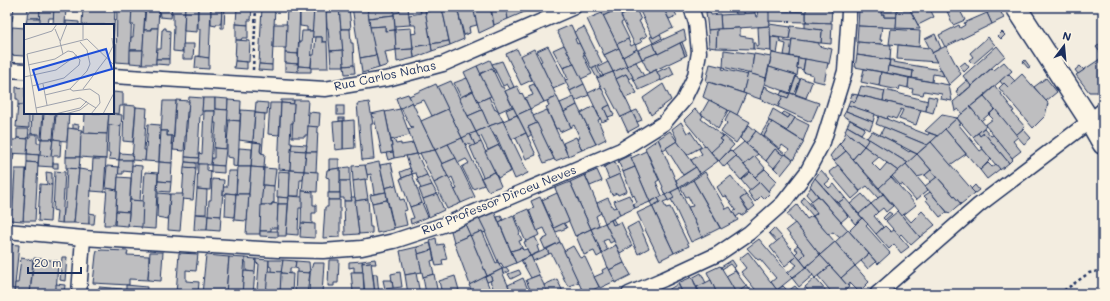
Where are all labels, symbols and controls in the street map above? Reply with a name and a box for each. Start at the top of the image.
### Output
inset map [24,24,114,114]
north arrow [1044,26,1084,66]
text: N [1061,28,1073,44]
street label: Rua Carlos Nahas [332,56,437,94]
street label: Rua Professor Dirceu Neves [419,161,578,237]
scale bar [28,249,81,275]
text: 20 m [34,254,62,270]

